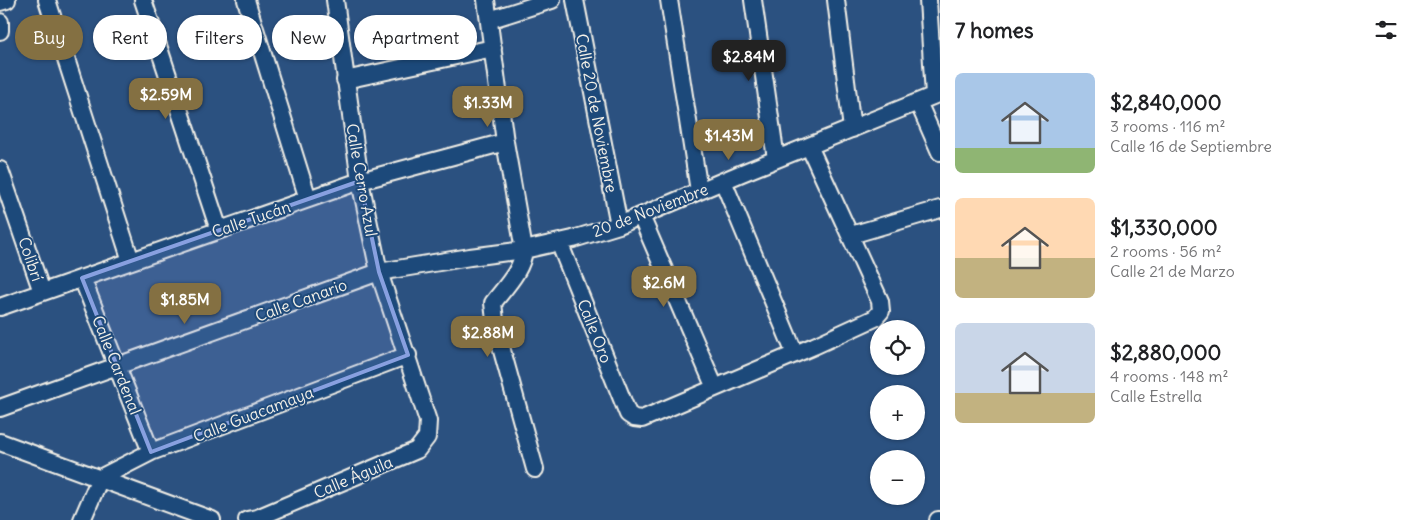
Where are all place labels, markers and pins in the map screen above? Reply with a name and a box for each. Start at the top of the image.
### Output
pin: $2.84M [708,39,790,82]
pin: $2.59M [125,78,207,120]
pin: $1.33M [447,86,529,128]
pin: $1.43M [688,119,770,161]
pin: $2.6M [629,266,699,308]
pin: $1.85M [144,282,226,325]
pin: $2.88M [447,316,529,358]

